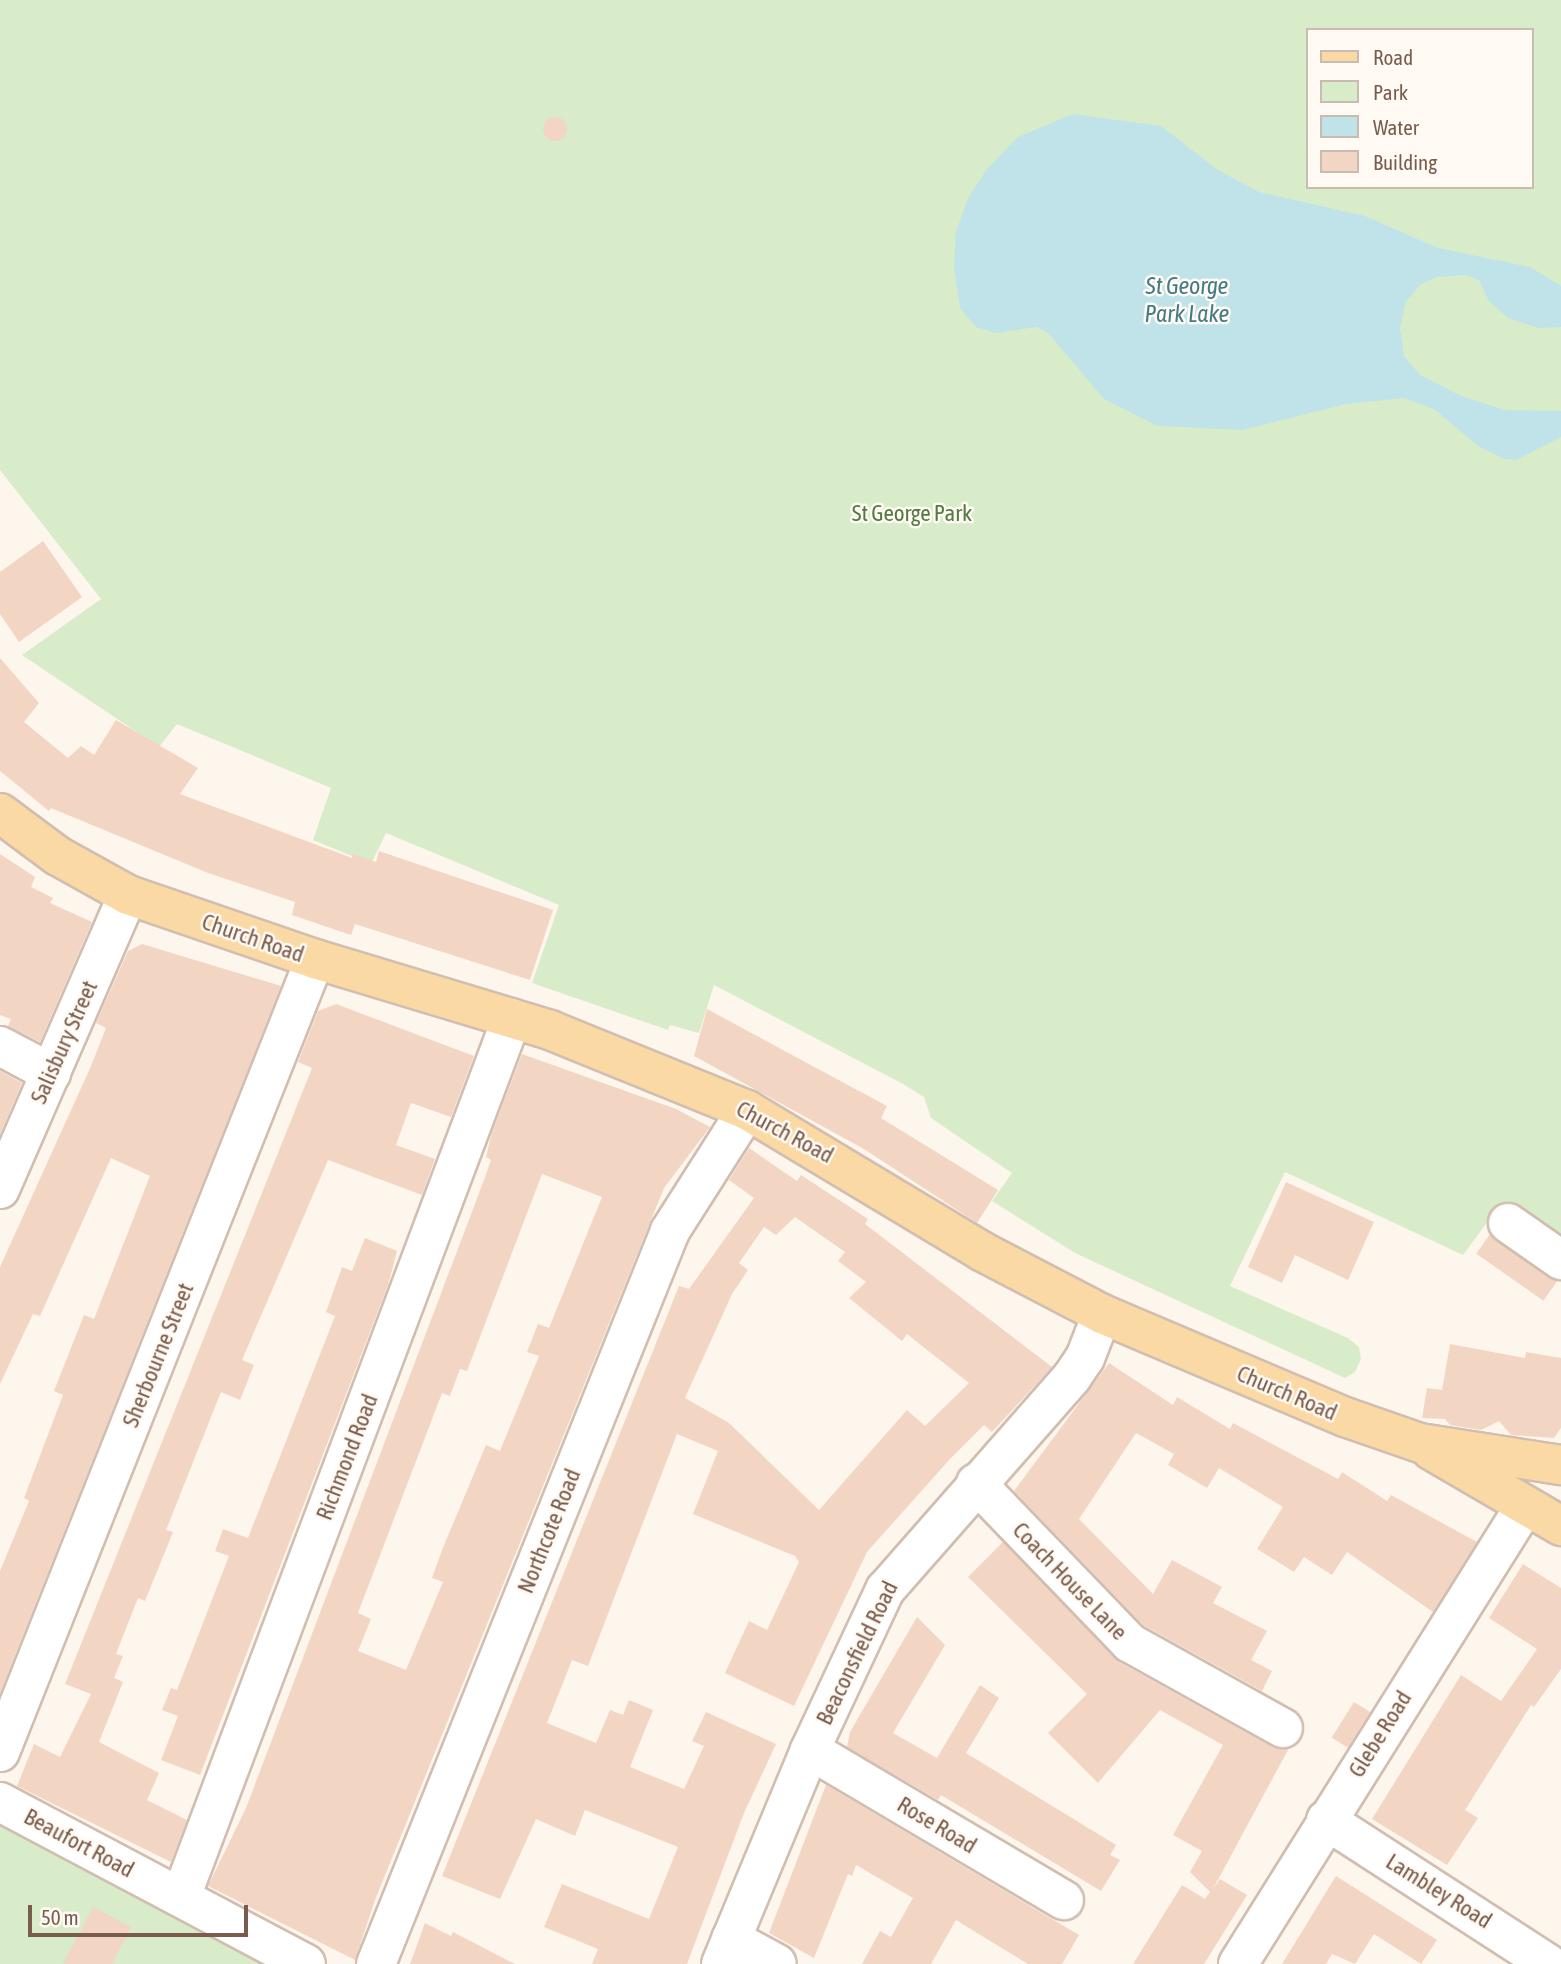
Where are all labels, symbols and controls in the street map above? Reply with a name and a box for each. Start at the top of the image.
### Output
legend [1306,28,1533,189]
text: Road [1373,45,1413,69]
text: Park [1373,80,1408,104]
text: Water [1373,115,1419,139]
text: Building [1373,150,1437,174]
water label: St George Park Lake [1144,272,1230,328]
park label: St George Park [852,499,972,527]
street label: Church Road [198,908,308,968]
street label: Salisbury Street [25,976,103,1108]
street label: Church Road [732,1095,838,1169]
street label: Sherbourne Street [117,1279,199,1431]
street label: Church Road [1233,1360,1341,1426]
street label: Richmond Road [310,1390,384,1524]
street label: Northcote Road [511,1465,587,1597]
street label: Coach House Lane [1007,1516,1133,1646]
street label: Beaconsfield Road [810,1577,904,1729]
street label: Glebe Road [1343,1686,1417,1782]
street label: Rose Road [892,1791,982,1859]
street label: Beaufort Road [19,1803,139,1883]
street label: Lambley Road [1381,1848,1497,1934]
scale bar [32,1890,252,1934]
text: 50 m [41,1905,79,1929]

